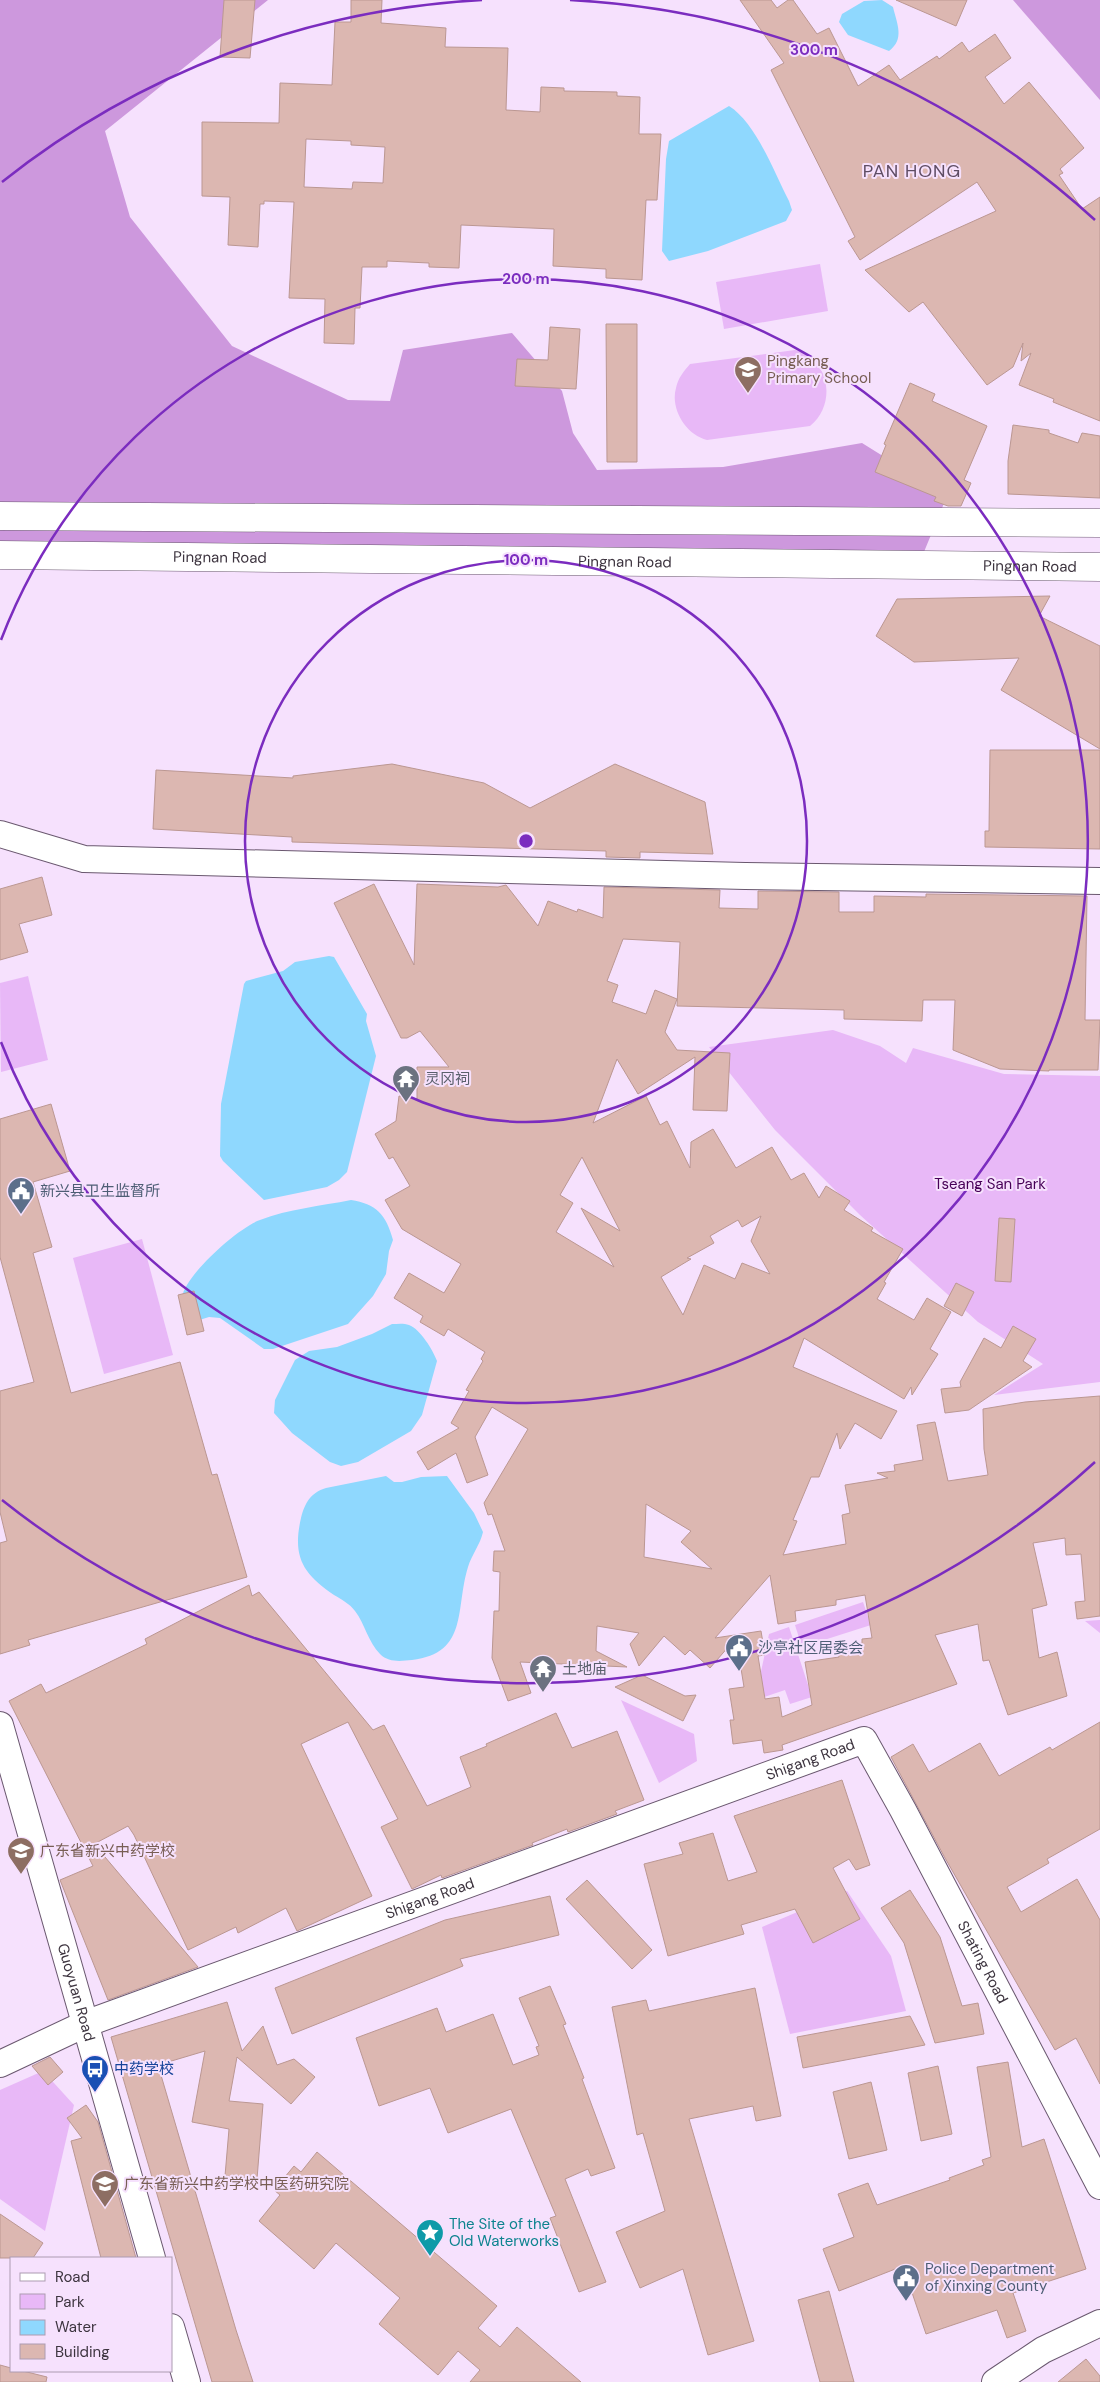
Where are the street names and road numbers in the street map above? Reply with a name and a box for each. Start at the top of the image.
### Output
street label: Pingnan Road [173,547,267,568]
street label: Pingnan Road [578,551,672,572]
street label: Pingnan Road [983,556,1077,577]
street label: Shigang Road [763,1734,858,1785]
street label: Shigang Road [383,1873,477,1924]
street label: Shating Road [953,1917,1013,2007]
street label: Guoyuan Road [53,1941,100,2044]

